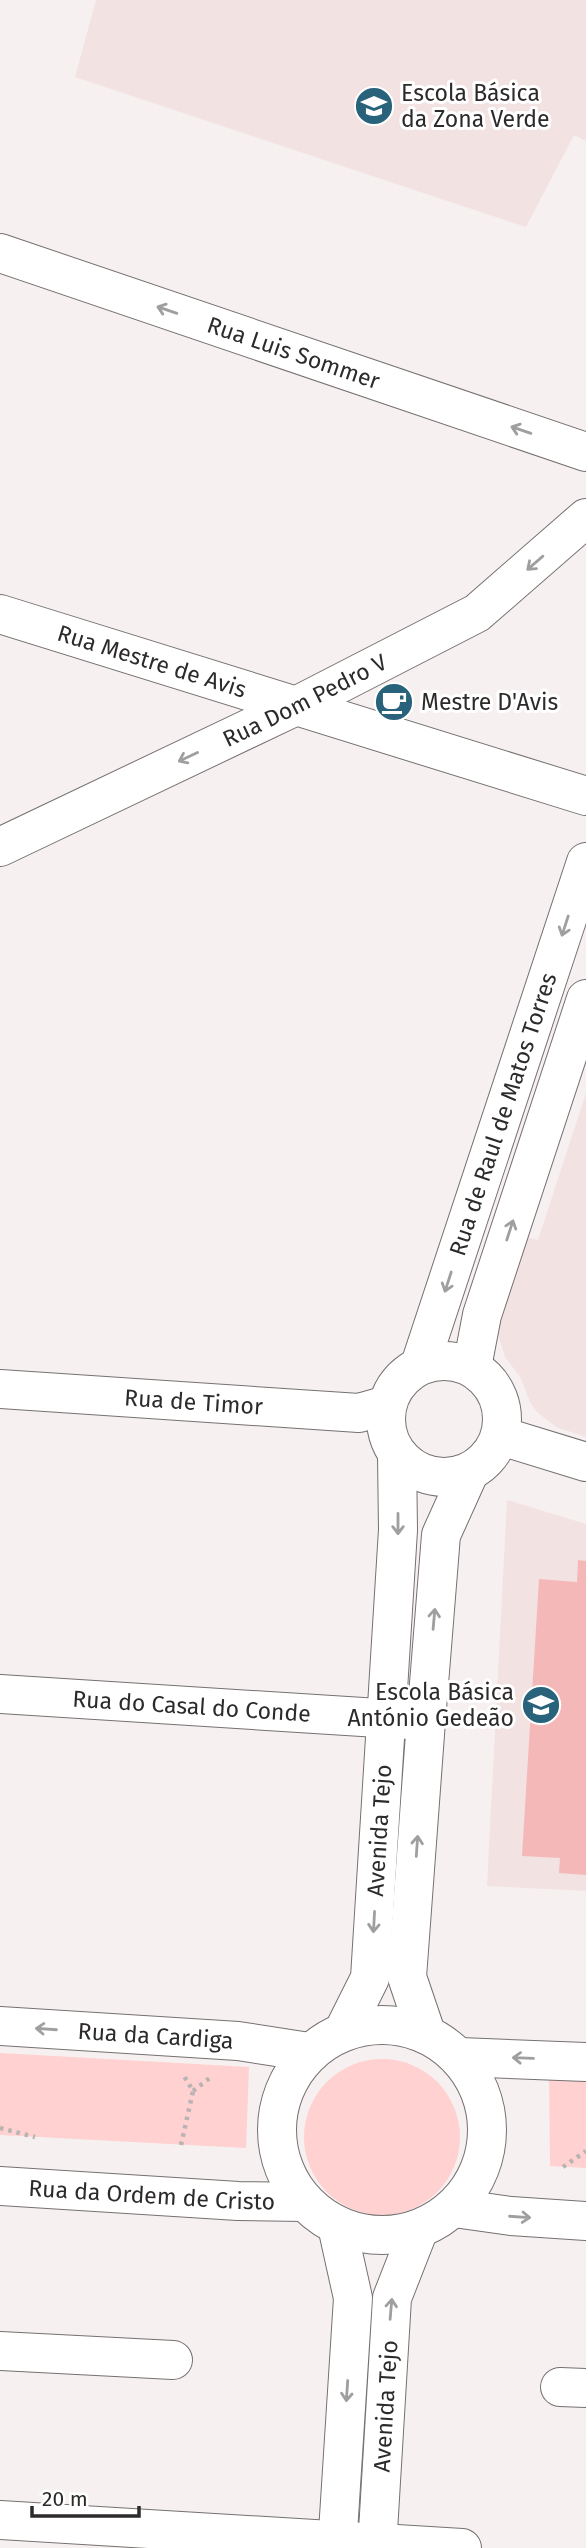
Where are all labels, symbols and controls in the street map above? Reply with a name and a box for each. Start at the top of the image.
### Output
place label: Escola Básica da Zona Verde [401,79,550,133]
school or university icon: Escola Básica da Zona Verde [353,85,395,127]
one-way arrow [156,303,178,315]
street label: Rua Luis Sommer [204,310,384,395]
one-way arrow [511,423,533,435]
one-way arrow [526,555,544,571]
street label: Rua Mestre de Avis [54,619,250,704]
street label: Rua Dom Pedro V [218,648,391,753]
cafe icon: Mestre D'Avis [373,681,415,723]
place label: Mestre D'Avis [421,688,558,716]
one-way arrow [178,751,199,764]
one-way arrow [558,915,570,937]
street label: Rua de Raul de Matos Torres [443,969,562,1259]
one-way arrow [505,1220,517,1242]
one-way arrow [441,1271,453,1293]
street label: Rua de Timor [123,1383,264,1421]
one-way arrow [391,1512,405,1535]
one-way arrow [428,1608,441,1631]
place label: Escola Básica António Gedeão [347,1678,514,1732]
school or university icon: Escola Básica António Gedeão [520,1684,562,1726]
street label: Rua do Casal do Conde [72,1685,312,1728]
street label: Avenida Tejo [361,1763,397,1897]
one-way arrow [411,1835,424,1857]
one-way arrow [367,1910,380,1933]
street label: Rua da Cardiga [77,2017,234,2055]
one-way arrow [34,2022,57,2035]
one-way arrow [512,2052,535,2065]
street label: Rua da Ordem de Cristo [28,2174,275,2216]
one-way arrow [508,2211,531,2224]
one-way arrow [385,2298,398,2321]
street label: Avenida Tejo [368,2339,403,2473]
one-way arrow [340,2379,353,2401]
scale bar [32,2474,138,2518]
text: 20 m [42,2486,88,2512]

